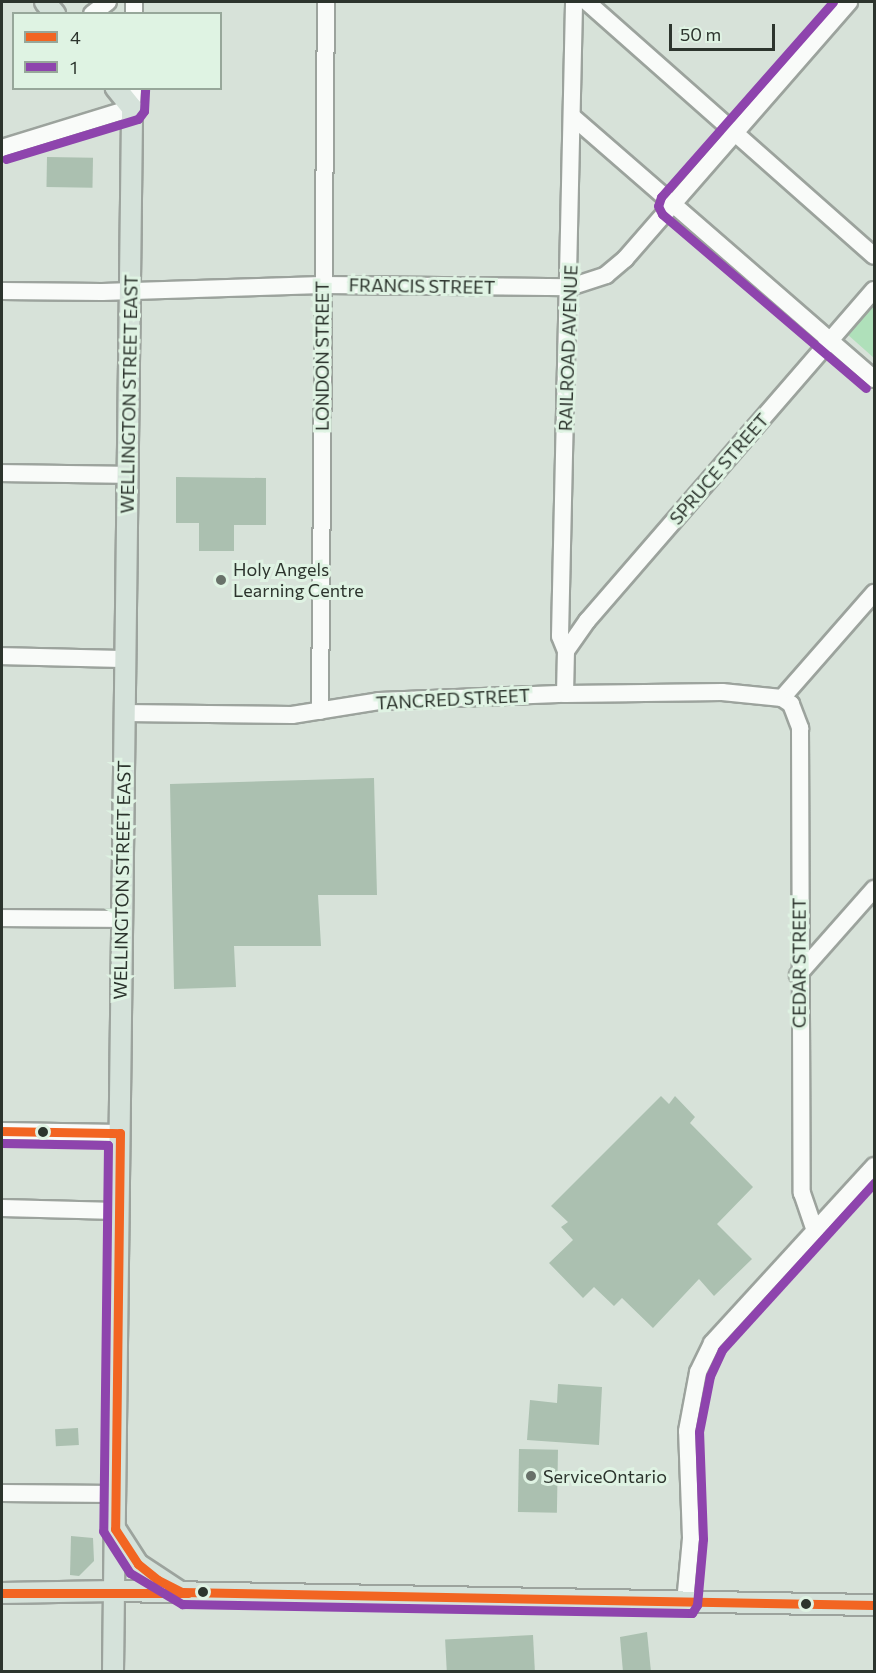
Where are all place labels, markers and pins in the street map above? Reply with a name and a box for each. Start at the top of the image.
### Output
place label: Holy Angels Learning Centre [233,559,364,602]
marker: Holy Angels Learning Centre [214,573,228,587]
unlabelled marker [37,1126,49,1138]
place label: ServiceOntario [543,1465,667,1487]
marker: ServiceOntario [524,1469,538,1483]
unlabelled marker [197,1586,209,1598]
unlabelled marker [800,1598,812,1610]

